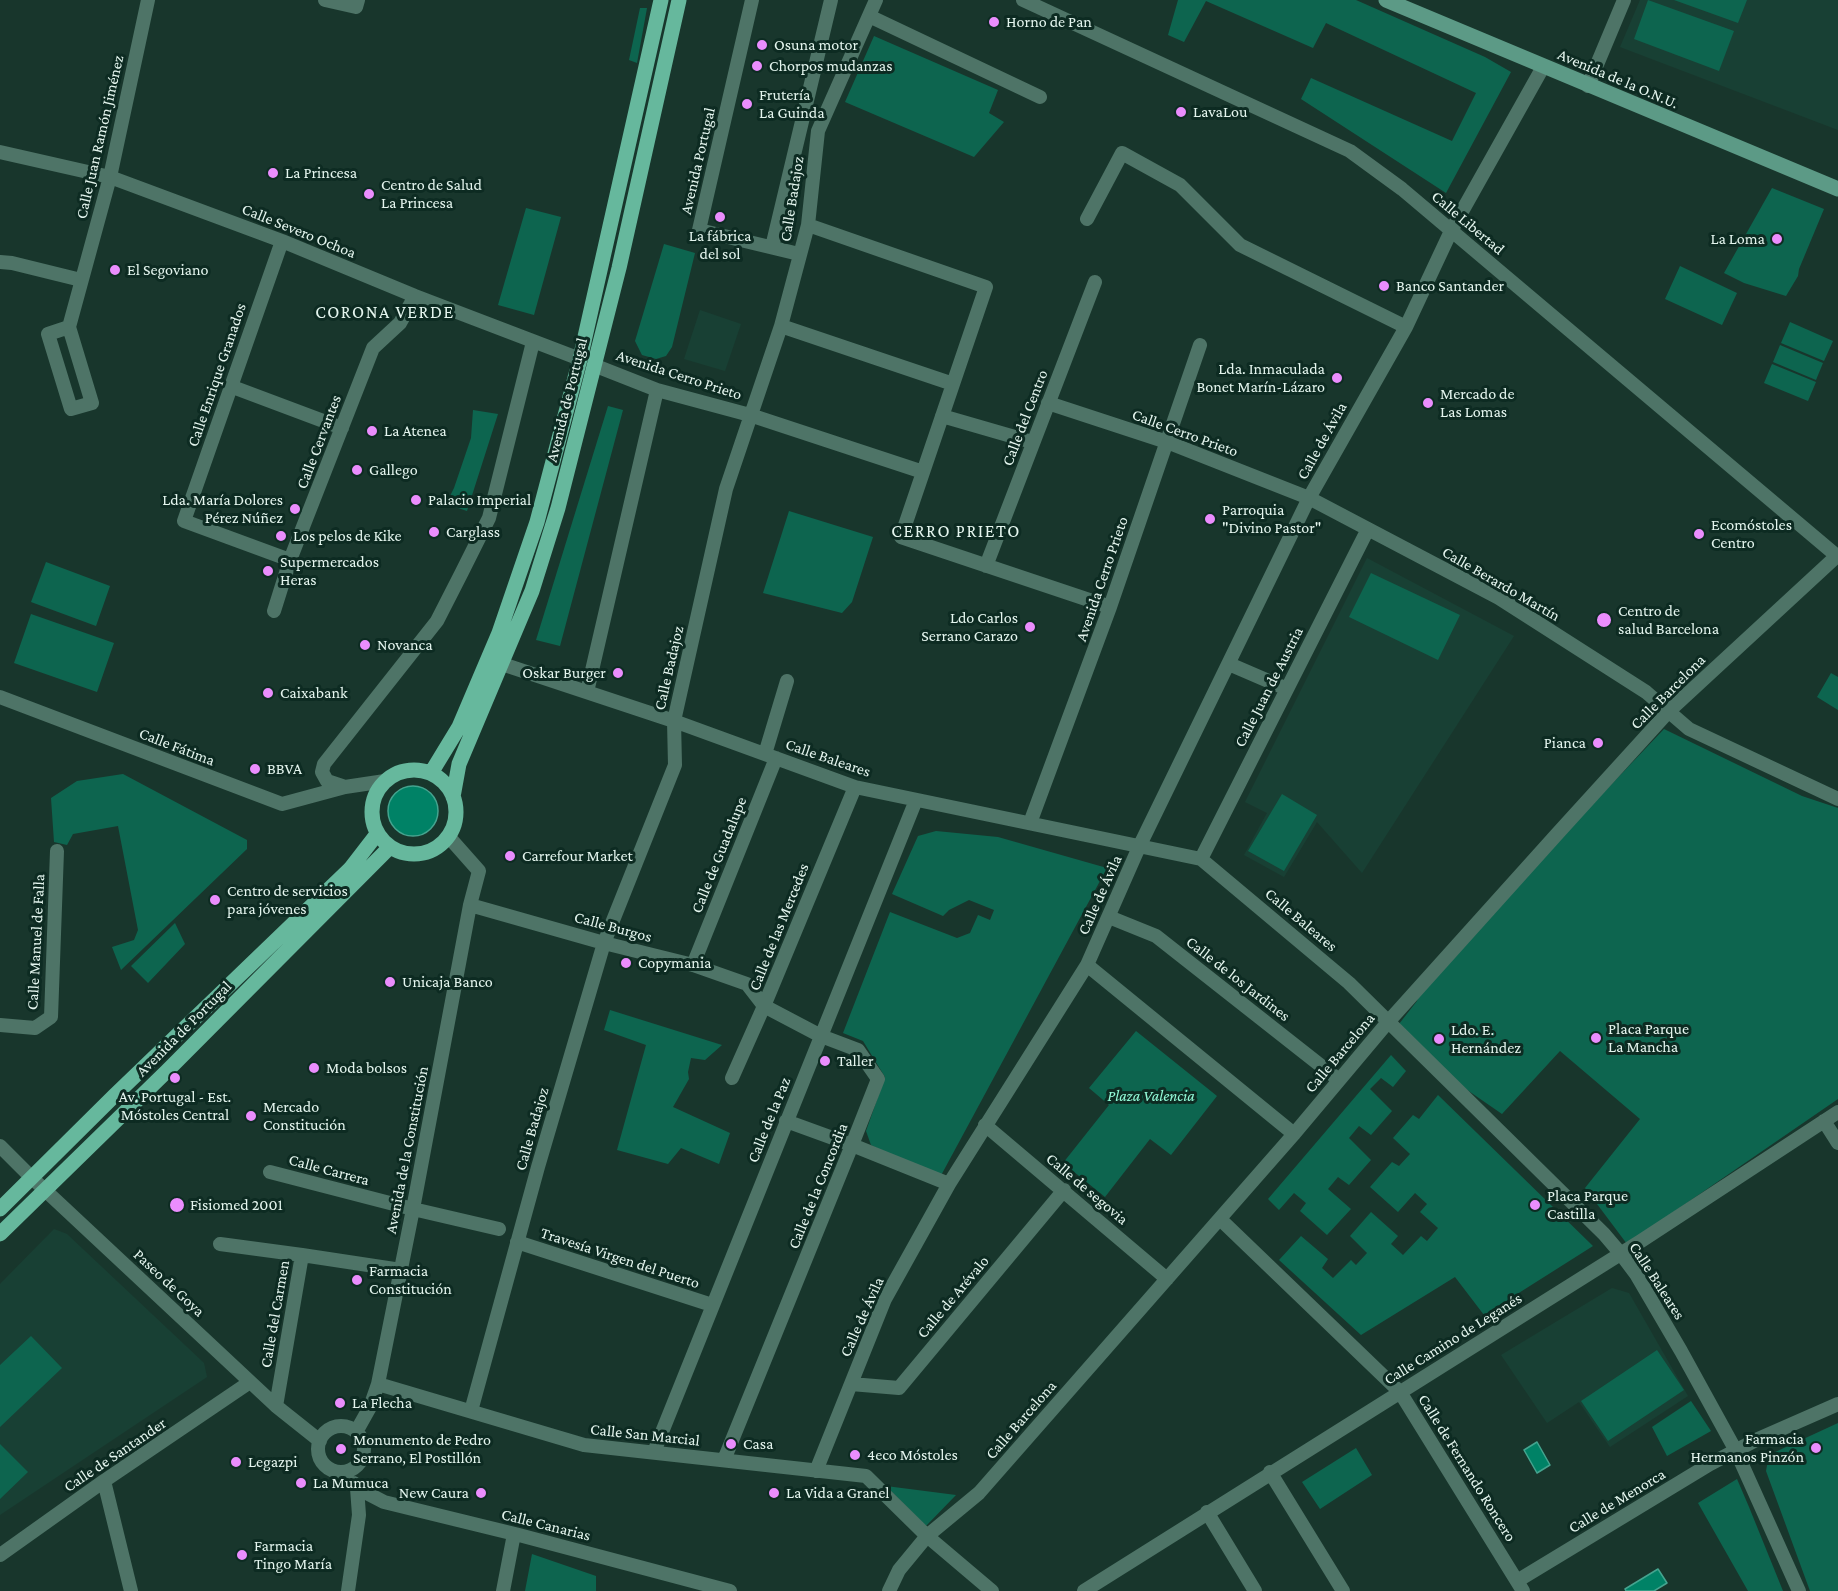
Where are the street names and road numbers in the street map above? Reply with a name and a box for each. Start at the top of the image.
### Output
street label: Avenida de la O.N.U. [1555,45,1681,113]
street label: Calle Juan Ramón Jiménez [72,53,128,221]
street label: Avenida Portugal [676,106,720,216]
street label: Calle Badajoz [776,155,808,243]
street label: Calle Libertad [1428,187,1508,259]
street label: Calle Severo Ochoa [239,199,359,263]
street label: Calle Enrique Granados [183,301,251,449]
street label: Avenida de Portugal [542,336,592,464]
street label: Avenida Cerro Prieto [614,346,744,404]
street label: Calle del Centro [998,367,1052,469]
street label: Calle Cervantes [292,392,346,492]
street label: Calle de Ávila [1293,399,1351,483]
street label: Calle Cerro Prieto [1129,405,1241,461]
street label: Avenida Cerro Prieto [1072,514,1132,644]
street label: Calle Berardo Martín [1439,542,1563,626]
street label: Calle Badajoz [650,624,688,712]
street label: Calle Juan de Austria [1230,624,1308,750]
street label: Calle Barcelona [1626,650,1710,734]
street label: Calle Fátima [136,724,218,770]
street label: Calle Baleares [783,734,873,782]
street label: Calle de Guadalupe [687,794,751,916]
street label: Calle de Ávila [1074,852,1126,938]
street label: Calle de las Mercedes [745,861,813,993]
street label: Calle Manuel de Falla [23,873,49,1011]
street label: Calle Baleares [1261,884,1341,956]
street label: Calle Burgos [572,907,654,947]
street label: Calle de los Jardines [1182,932,1294,1026]
street label: Avenida de Portugal [132,977,236,1081]
street label: Calle Barcelona [1301,1009,1379,1097]
street label: Avenida de la Constitución [381,1064,433,1236]
street label: Calle de la Paz [743,1075,795,1165]
street label: Calle Badajoz [511,1085,553,1173]
street label: Calle de la Concordia [784,1120,852,1252]
street label: Calle de segovia [1042,1149,1132,1229]
street label: Calle Carrera [287,1150,371,1190]
street label: Travesía Virgen del Puerto [538,1223,702,1293]
street label: Calle Baleares [1625,1239,1689,1323]
street label: Paseo de Goya [129,1245,209,1321]
street label: Calle de Arévalo [913,1252,993,1342]
street label: Calle del Carmen [256,1259,294,1369]
street label: Calle de Ávila [836,1274,888,1360]
street label: Calle Camino de Leganés [1380,1289,1526,1389]
street label: Calle Barcelona [981,1377,1061,1463]
street label: Calle de Fernando Roncero [1414,1391,1520,1545]
street label: Calle de Santander [60,1414,170,1496]
street label: Calle San Marcial [589,1420,701,1450]
street label: Calle de Menorca [1565,1464,1669,1538]
street label: Calle Canarias [499,1505,593,1545]

